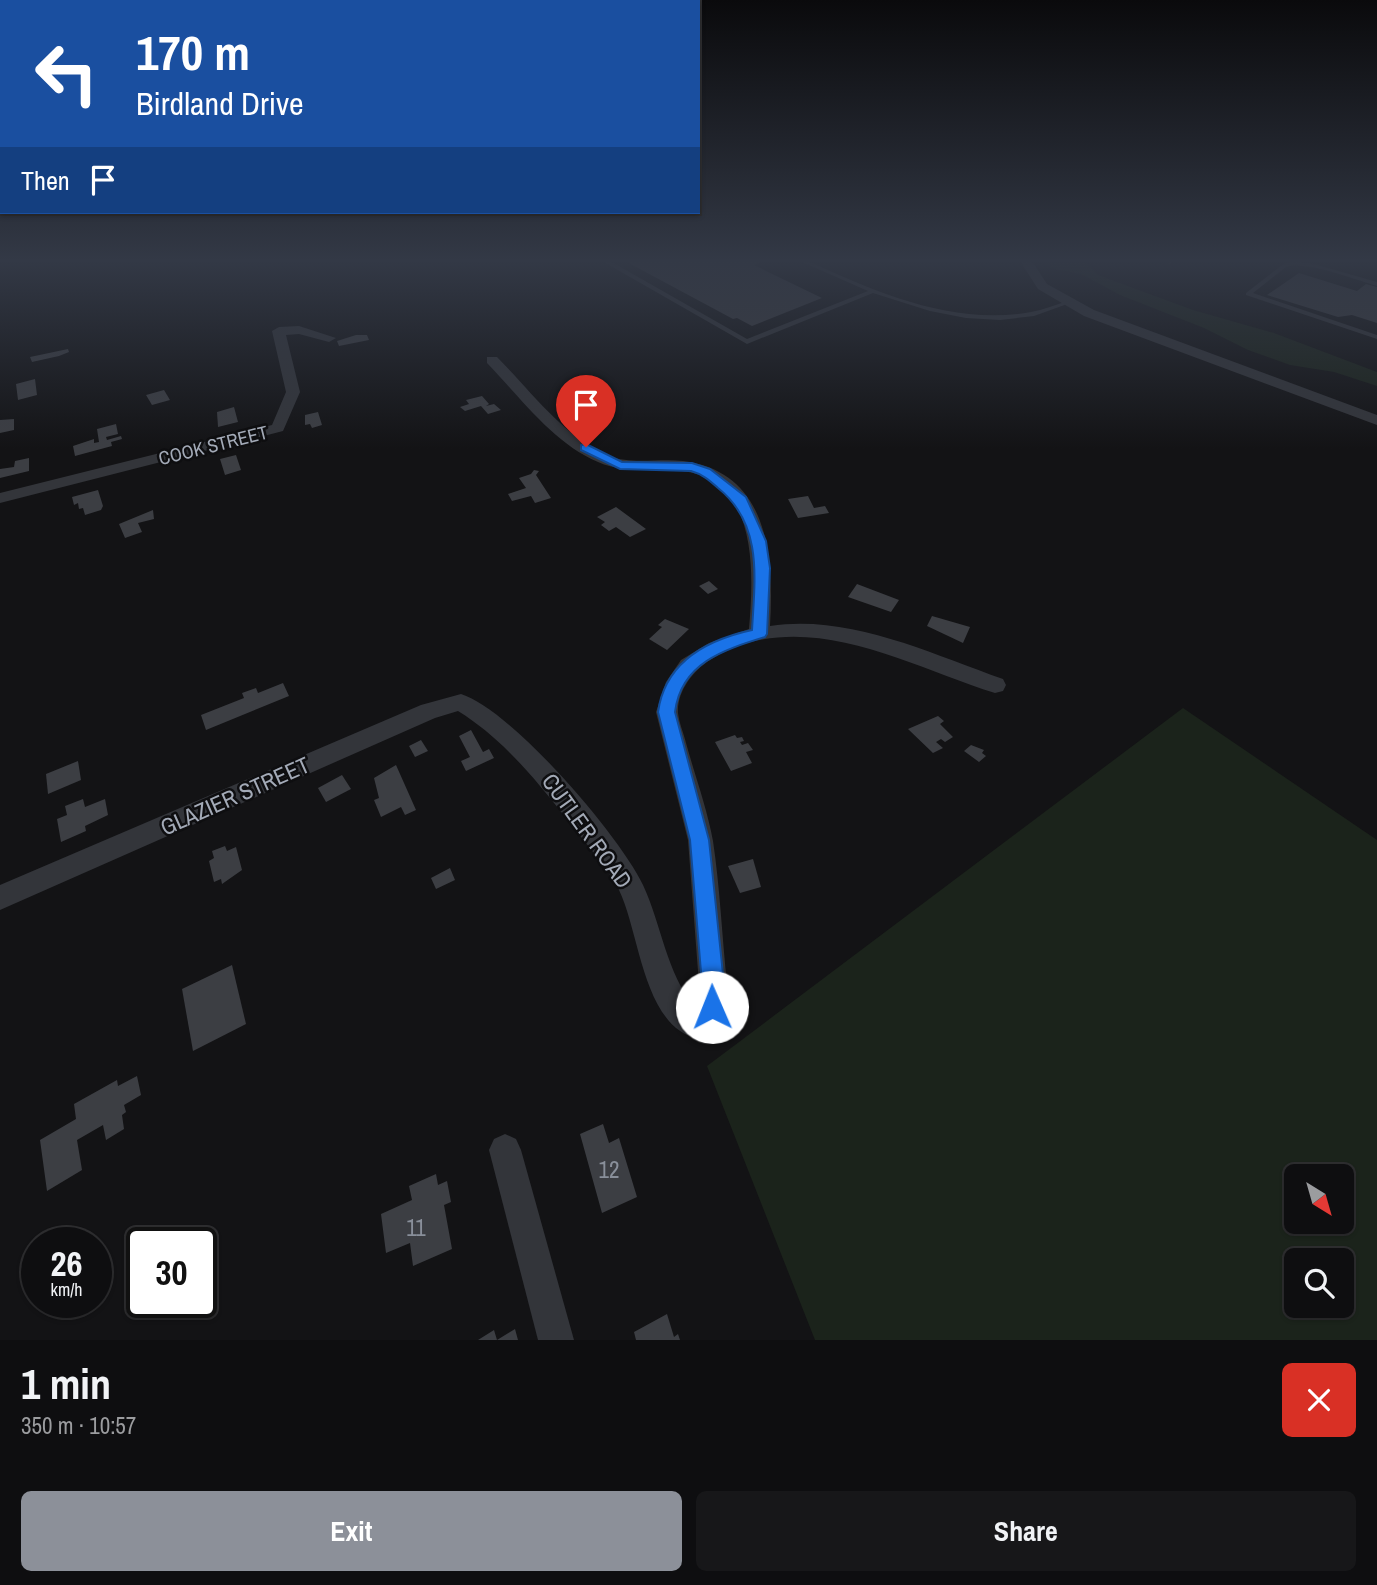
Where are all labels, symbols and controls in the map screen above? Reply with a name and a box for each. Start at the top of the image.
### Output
text: 170 m [136,19,250,85]
icon: left [21,28,112,119]
text: Birdland Drive [136,82,304,125]
icon: arrive [84,161,122,199]
text: Then [21,163,70,198]
pin [556,375,616,447]
icon: arrive [567,386,605,424]
street label: COOK STREET [156,419,271,471]
street label: GLAZIER STREET [155,749,315,842]
street label: CUTLER ROAD [535,767,640,894]
position arrow [675,970,749,1044]
house number: 12 [599,1154,619,1185]
north arrow [1284,1164,1354,1234]
map controls [1284,1164,1354,1318]
house number: 11 [406,1212,426,1243]
speed limit sign: 30 [126,1227,217,1318]
text: 26 [51,1240,82,1287]
button: search [1284,1248,1354,1318]
text: km/h [51,1277,83,1302]
text: 1 min [21,1356,111,1412]
button: close [1282,1363,1356,1437]
text: 350 m · 10:57 [21,1410,136,1441]
button: Exit [21,1491,682,1571]
button: Share [696,1491,1356,1571]

